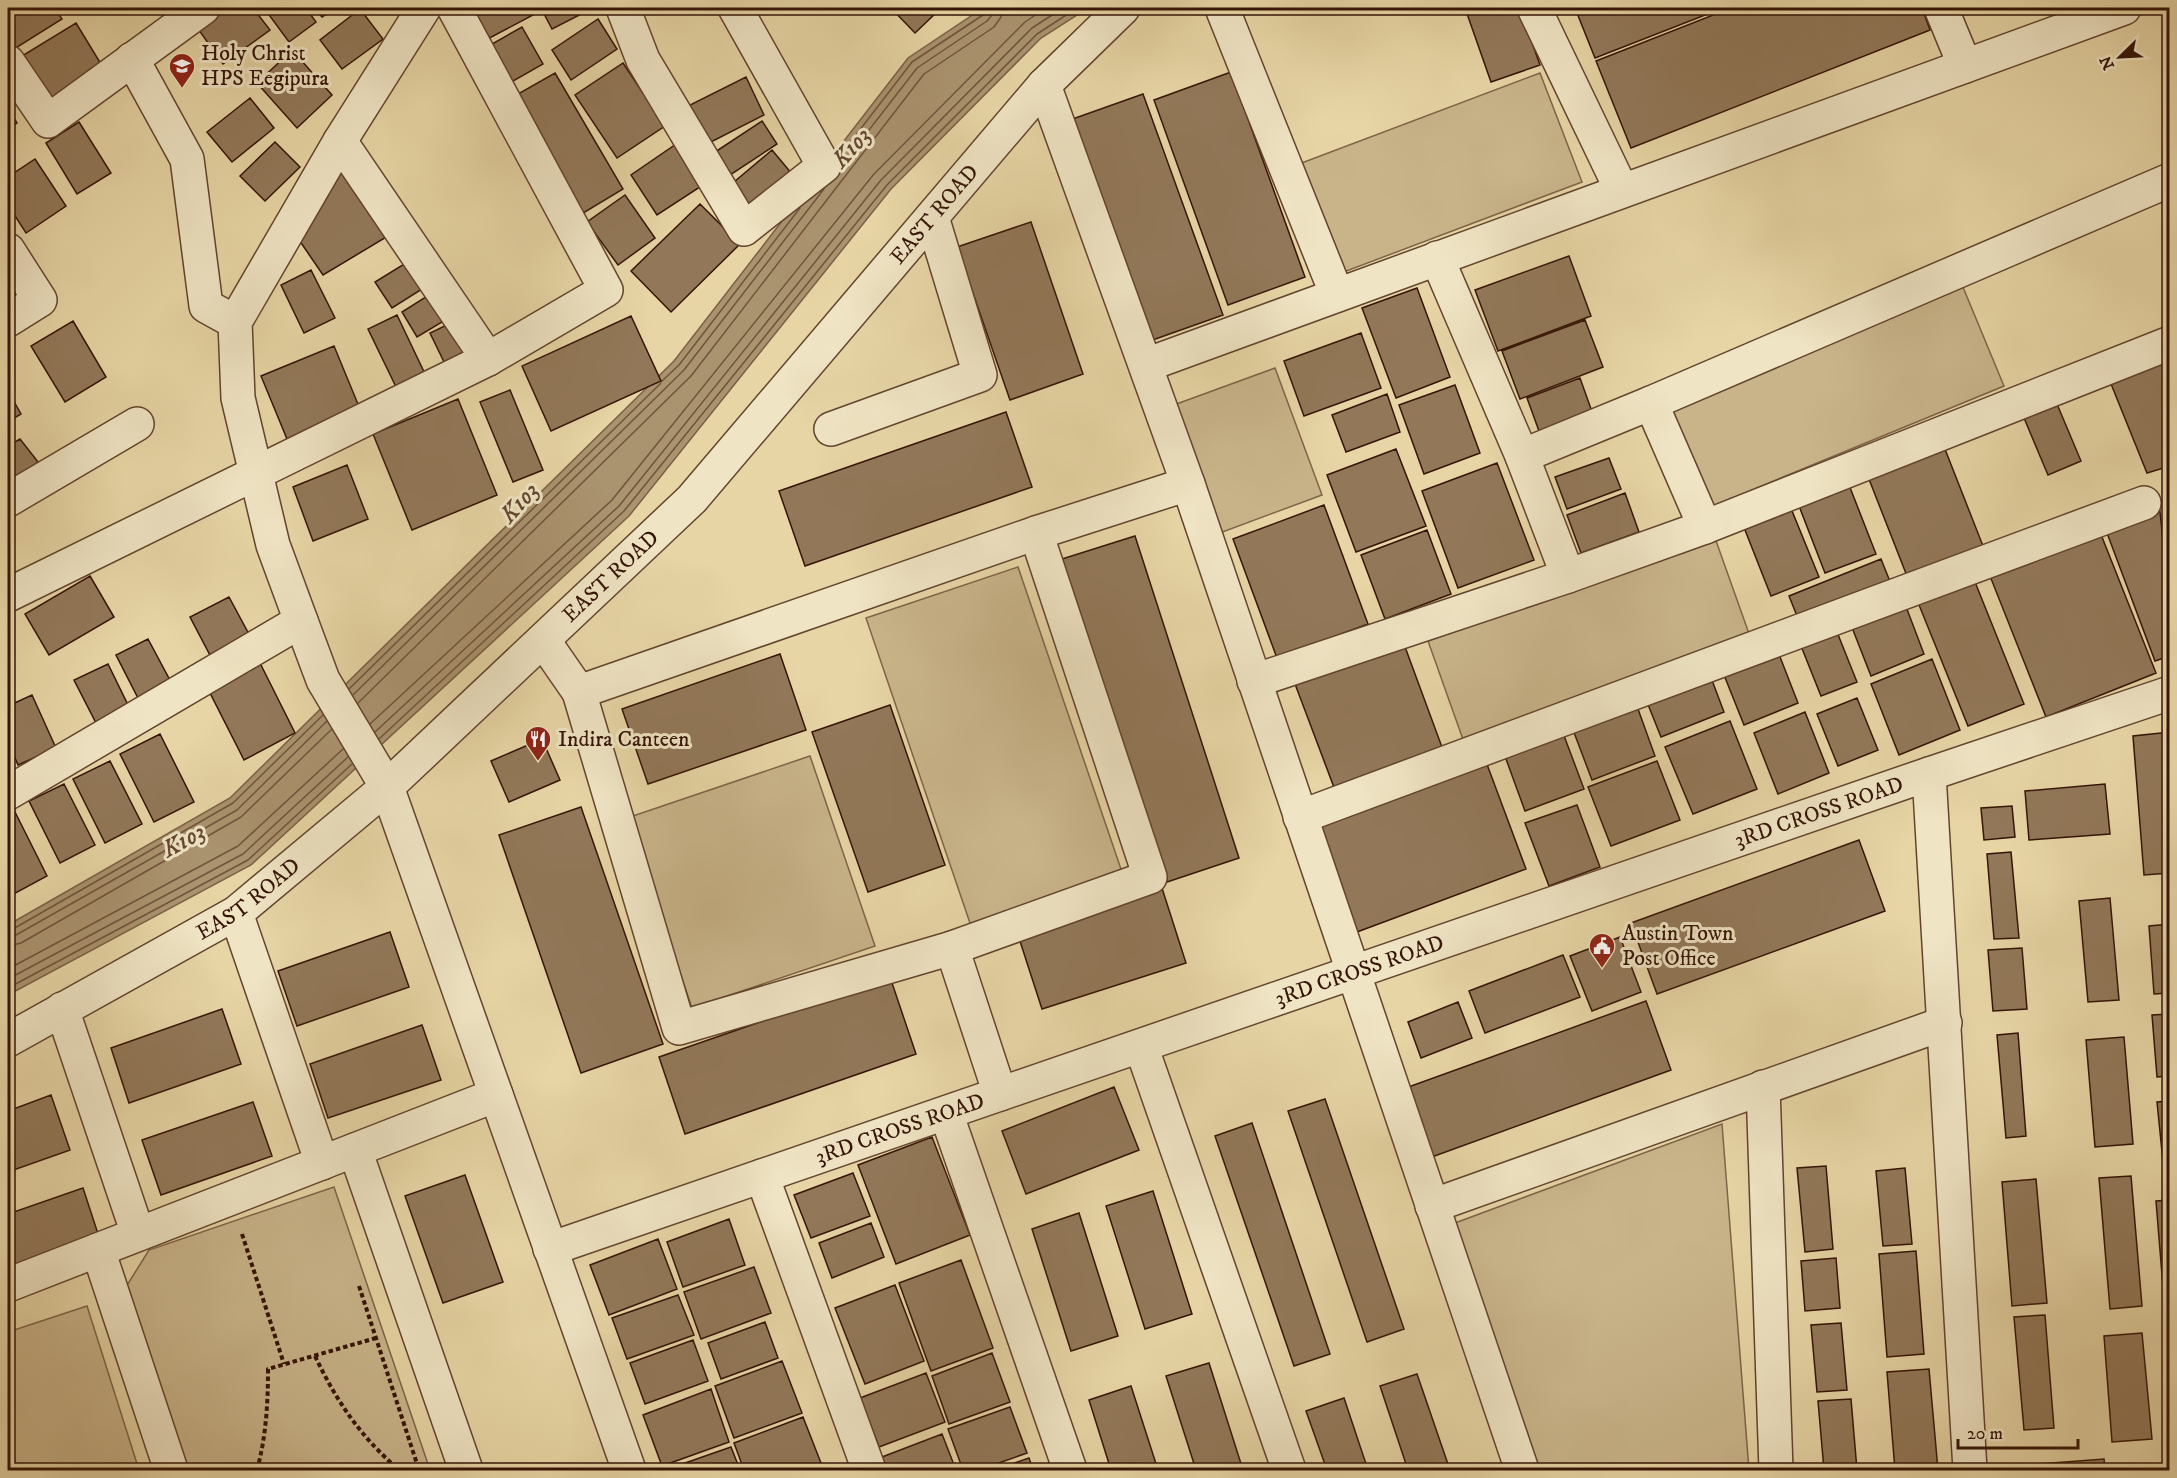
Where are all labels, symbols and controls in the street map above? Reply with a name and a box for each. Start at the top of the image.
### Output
north arrow [2090,27,2150,87]
place label: Holy Christ HPS Eegipura [201,40,329,92]
school or university icon: Holy Christ HPS Eegipura [167,51,197,89]
text: N [2095,53,2119,73]
water label: K103 [825,121,878,175]
street label: EAST ROAD [884,159,984,270]
water label: K103 [493,476,546,530]
street label: EAST ROAD [557,524,664,628]
restaurant icon: Indira Canteen [523,724,553,762]
place label: Indira Canteen [558,726,690,753]
street label: 3RD CROSS ROAD [1731,770,1907,854]
water label: K103 [156,817,211,865]
street label: EAST ROAD [192,852,306,946]
place label: Austin Town Post Office [1622,920,1734,972]
street label: 3RD CROSS ROAD [1271,929,1447,1012]
public building icon: Austin Town Post Office [1587,931,1617,969]
street label: 3RD CROSS ROAD [812,1087,988,1170]
scale bar [1958,1412,2078,1450]
text: 20 m [1967,1423,2003,1445]

